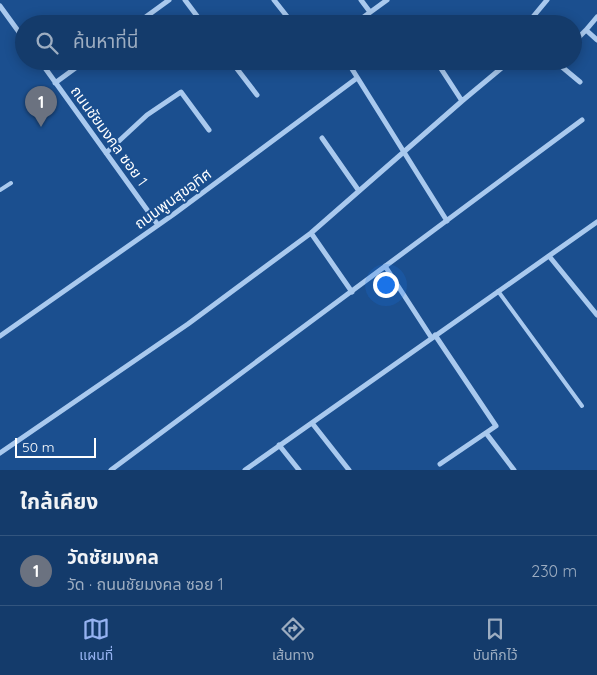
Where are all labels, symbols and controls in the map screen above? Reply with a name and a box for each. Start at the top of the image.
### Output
search box [15,15,582,70]
icon: search [33,29,61,57]
text: ค้นหาที่นี่ [73,29,138,53]
street label: ถนนชัยมงคล ซอย 1 [67,82,152,190]
pin: 1 [25,86,57,127]
street label: ถนนพูนสุขอุทิศ [130,164,215,233]
your location [373,272,399,298]
scale bar [15,435,96,458]
text: 50 m [22,438,55,456]
text: ใกล้เคียง [20,488,98,514]
text: วัดชัยมงคล [67,545,159,569]
text: 1 [33,561,39,581]
text: 230 m [531,561,577,581]
text: วัด · ถนนชัยมงคล ซอย 1 [67,574,224,594]
tab: แผนที่ [79,615,113,666]
tab: เส้นทาง [272,615,314,666]
tab: บันทึกไว้ [473,615,518,666]

